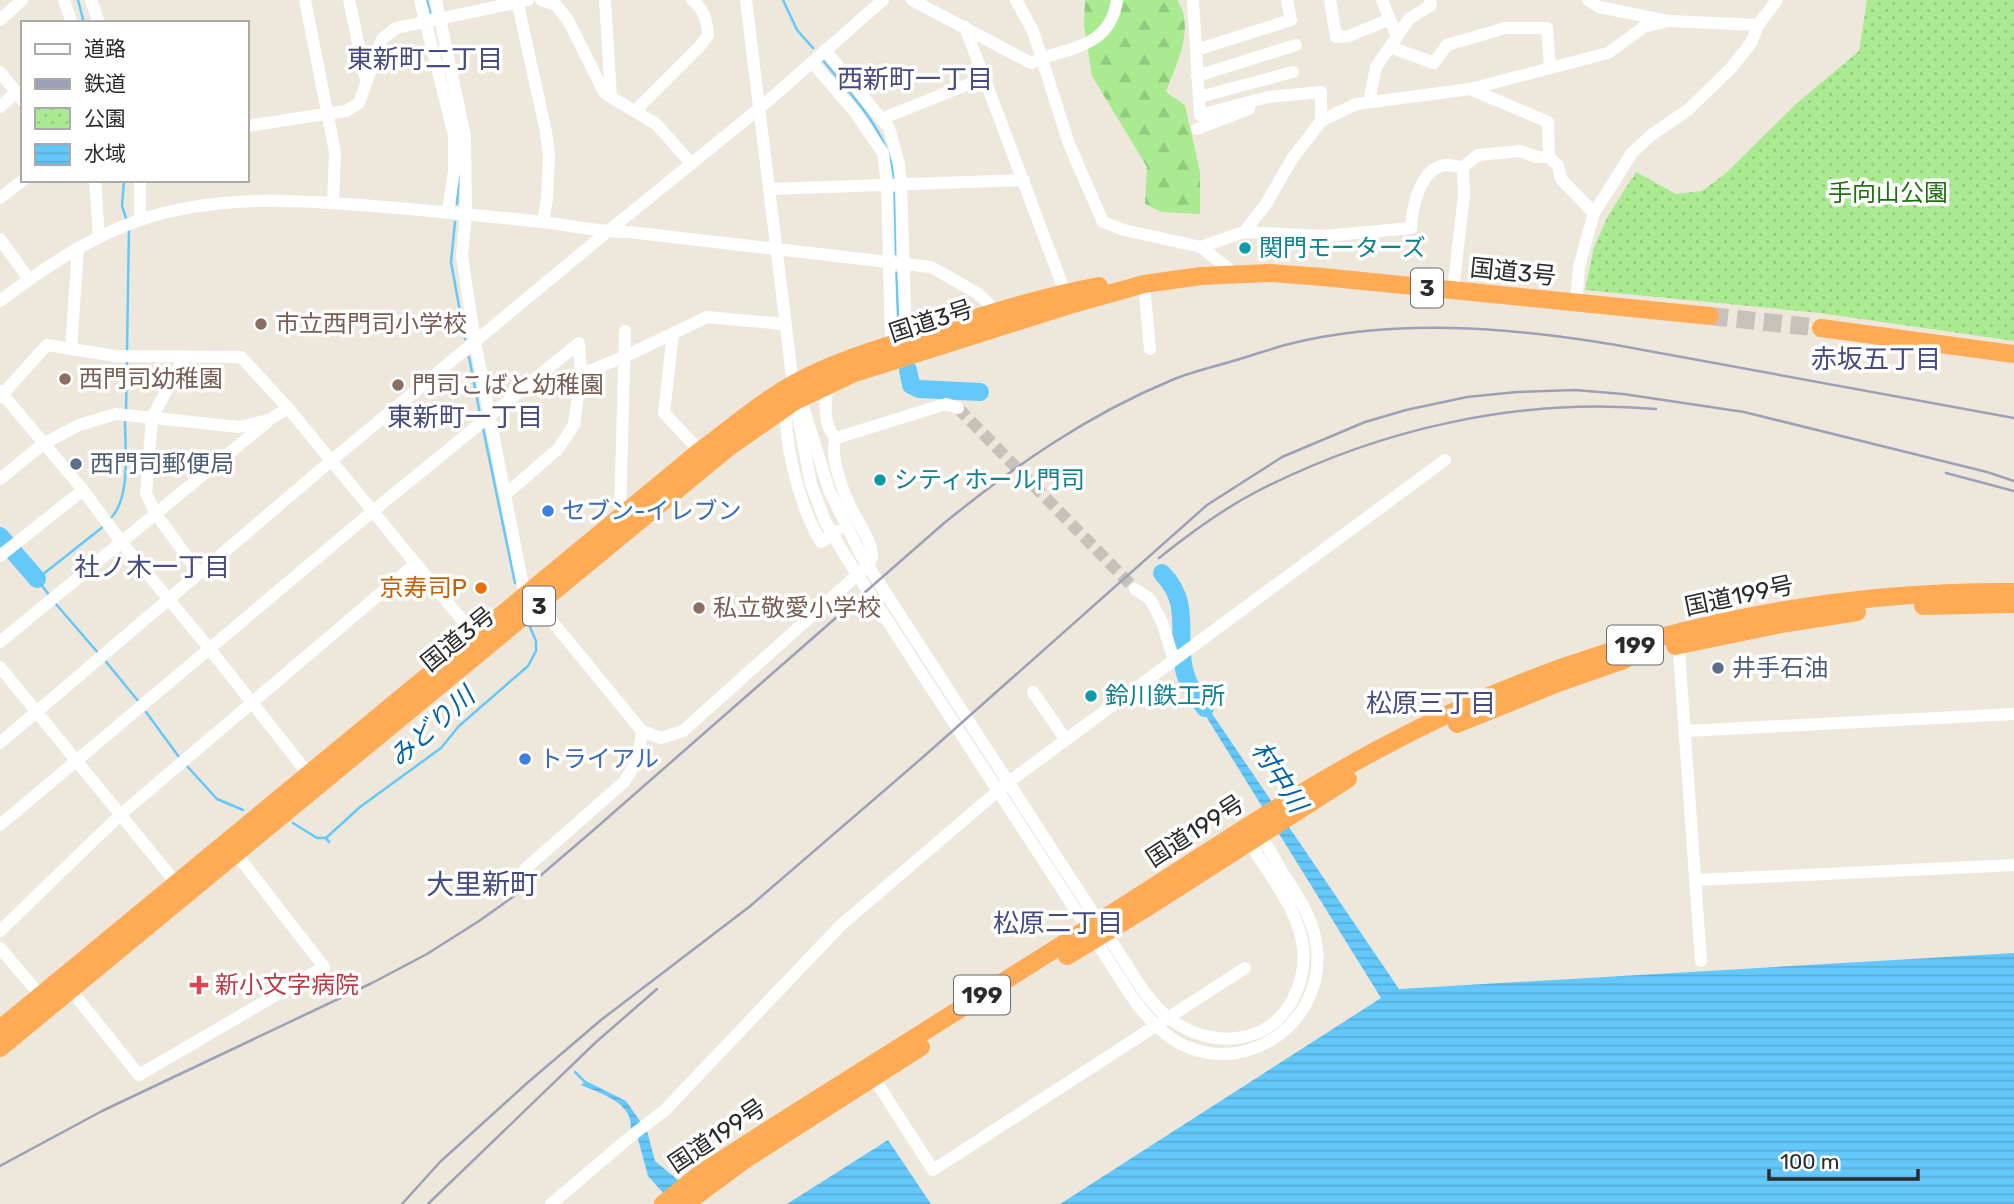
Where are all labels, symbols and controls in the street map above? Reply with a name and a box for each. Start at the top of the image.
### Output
legend [21,21,248,182]
text: 道路 [84,36,126,61]
district label: 東新町二丁目 [347,44,503,75]
district label: 西新町一丁目 [837,64,993,95]
text: 鉄道 [84,71,126,96]
text: 公園 [84,106,126,131]
text: 水域 [84,141,126,166]
park label: 手向山公園 [1828,179,1948,207]
place label: 関門モーターズ [1259,234,1426,262]
marker: 関門モーターズ [1237,240,1253,256]
street label: 国道3号 [1469,254,1557,290]
road number: 3 [1411,268,1443,308]
street label: 国道3号 [886,294,976,348]
place label: 市立西門司小学校 [275,310,467,338]
marker: 市立西門司小学校 [253,316,269,332]
district label: 赤坂五丁目 [1811,344,1941,375]
place label: 西門司幼稚園 [79,365,223,393]
marker: 西門司幼稚園 [57,371,73,387]
place label: 門司こばと幼稚園 [412,371,604,399]
marker: 門司こばと幼稚園 [390,377,406,393]
district label: 東新町一丁目 [387,402,543,433]
place label: 西門司郵便局 [90,450,234,478]
marker: 西門司郵便局 [68,456,84,472]
place label: シティホール門司 [894,466,1085,494]
marker: シティホール門司 [872,472,888,488]
place label: セブン-イレブン [562,497,742,525]
marker: セブン-イレブン [540,503,556,519]
district label: 社ノ木一丁目 [74,552,230,583]
street label: 国道199号 [1682,571,1796,621]
place label: 京寿司P [380,574,467,602]
marker: 京寿司P [473,580,489,596]
road number: 3 [523,586,555,626]
place label: 私立敬愛小学校 [713,594,881,622]
marker: 私立敬愛小学校 [691,600,707,616]
street label: 国道3号 [416,601,500,677]
road number: 199 [1607,625,1663,664]
place label: 井手石油 [1732,654,1828,682]
marker: 井手石油 [1710,660,1726,676]
water label: みどり川 [383,679,483,773]
place label: 鈴川鉄工所 [1105,682,1225,710]
marker: 鈴川鉄工所 [1083,688,1099,704]
district label: 松原三丁目 [1366,688,1496,719]
water label: 村中川 [1245,736,1315,821]
place label: トライアル [539,745,659,773]
marker: トライアル [517,751,533,767]
street label: 国道199号 [1141,789,1249,873]
district label: 大里新町 [426,868,538,901]
district label: 松原二丁目 [993,908,1123,939]
place label: 新小文字病院 [215,971,359,999]
marker: 新小文字病院 [189,975,209,995]
road number: 199 [954,976,1010,1014]
street label: 国道199号 [663,1093,771,1179]
scale bar [1769,1138,1918,1182]
text: 100 m [1780,1149,1839,1174]

